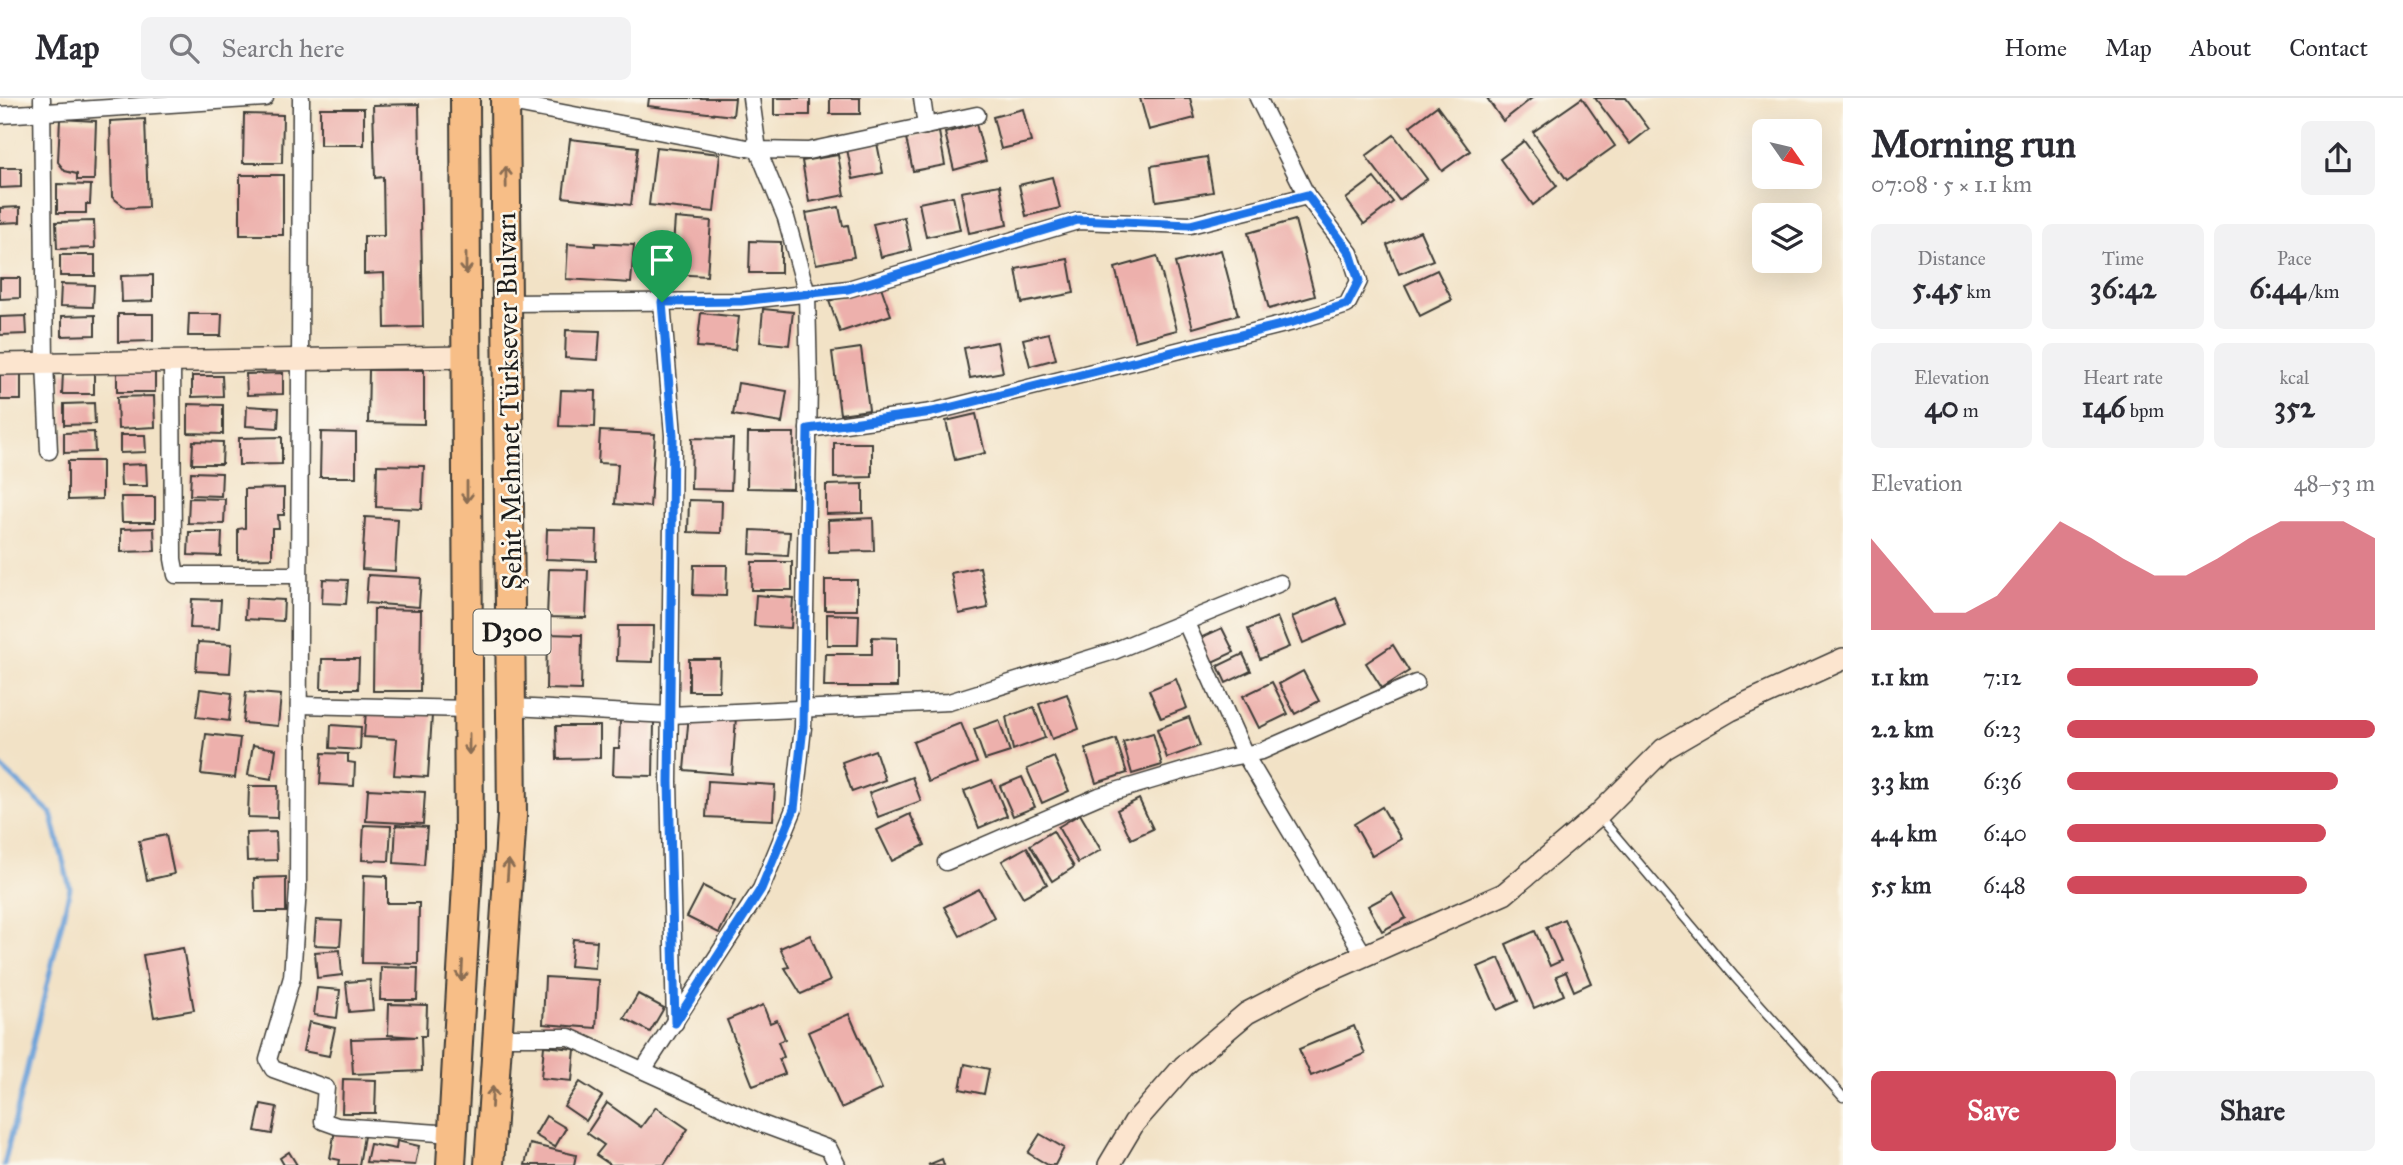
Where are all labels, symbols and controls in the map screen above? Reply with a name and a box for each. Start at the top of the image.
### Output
search box [141,17,631,80]
text: Map [35,28,99,68]
icon: search [165,29,203,67]
text: Search here [221,32,345,64]
text: Home [2004,33,2067,63]
text: Map [2105,33,2152,63]
text: About [2190,33,2251,63]
text: Contact [2289,33,2368,63]
north arrow [1752,119,1822,189]
map controls [1752,119,1822,273]
text: Morning run [1871,121,2076,167]
button: share [2301,121,2375,195]
one-way arrow [500,166,513,189]
text: 07:08 · 5 × 1.1 km [1871,170,2032,198]
button: layers [1752,203,1822,273]
street label: Şehit Mehmet Türksever Bulvarı [488,212,530,590]
pin [632,230,692,302]
icon: arrive [643,241,681,279]
text: Distance [1918,247,1986,270]
text: Time [2102,247,2144,270]
text: Pace [2277,247,2312,270]
one-way arrow [459,252,473,275]
text: 5.45 [1912,270,1962,306]
text: 36:42 [2090,270,2156,306]
text: 6:44 [2249,270,2306,306]
text: km [1962,280,1991,303]
text: /km [2306,280,2340,303]
text: Elevation [1914,366,1989,389]
text: Heart rate [2083,366,2163,389]
text: kcal [2279,366,2309,389]
text: 40 [1925,389,1959,425]
text: 146 [2082,389,2126,425]
text: 352 [2274,389,2315,425]
text: m [1959,399,1979,422]
text: bpm [2126,399,2164,422]
text: Elevation [1871,469,1962,497]
text: 48–53 m [2294,469,2375,497]
one-way arrow [460,480,474,503]
road number: D300 [474,610,550,654]
text: 1.1 km [1871,663,1929,691]
text: 7:12 [1983,663,2022,691]
text: 2.2 km [1871,715,1934,743]
text: 6:23 [1983,715,2021,743]
one-way arrow [462,732,476,755]
text: 3.3 km [1871,767,1929,795]
text: 6:36 [1983,767,2022,795]
text: 4.4 km [1871,819,1937,847]
text: 6:40 [1983,819,2027,847]
one-way arrow [502,859,515,882]
text: 5.5 km [1871,871,1931,899]
text: 6:48 [1983,871,2026,899]
one-way arrow [456,959,469,982]
button: Save [1871,1071,2116,1151]
button: Share [2130,1071,2375,1151]
one-way arrow [486,1086,499,1109]

